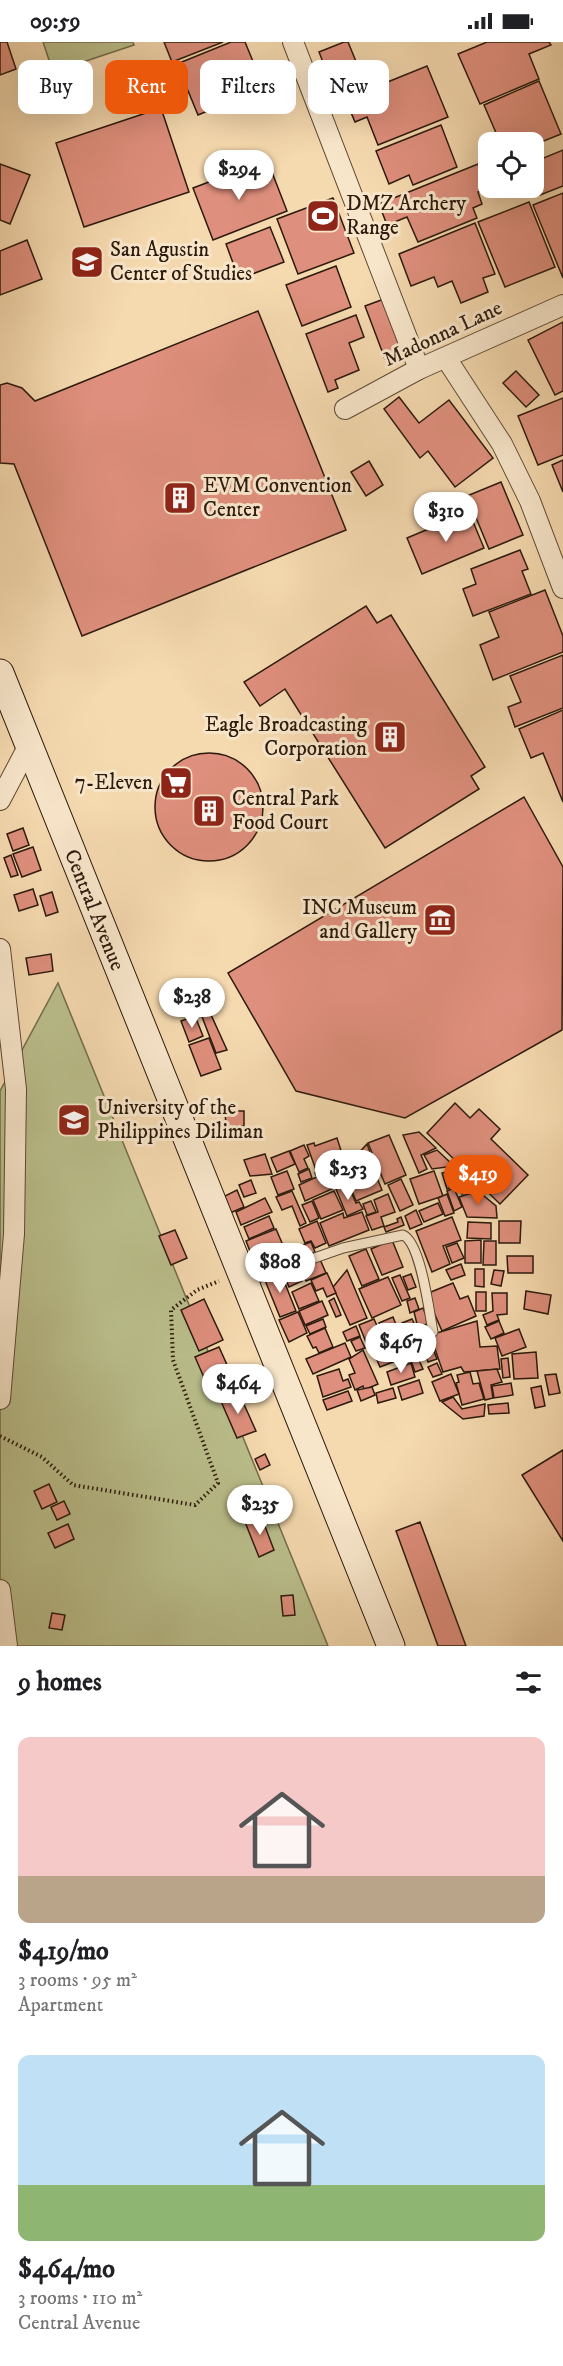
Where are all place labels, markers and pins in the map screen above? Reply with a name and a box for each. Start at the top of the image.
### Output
pin: $294 [203,150,275,201]
place label: DMZ Archery Range [346,191,467,241]
sports icon: DMZ Archery Range [305,198,341,234]
place label: San Agustin Center of Studies [110,237,252,287]
school or university icon: San Agustin Center of Studies [69,244,105,280]
place label: EVM Convention Center [203,473,352,523]
building icon: EVM Convention Center [162,480,198,516]
pin: $310 [410,492,482,543]
place label: Eagle Broadcasting Corporation [205,712,368,762]
building icon: Eagle Broadcasting Corporation [372,719,408,755]
supermarket icon: 7-Eleven [158,765,194,801]
place label: 7-Eleven [75,770,153,796]
place label: Central Park Food Court [232,786,340,836]
building icon: Central Park Food Court [191,793,227,829]
place label: INC Museum and Gallery [302,895,418,945]
museum icon: INC Museum and Gallery [422,902,458,938]
pin: $238 [156,978,228,1029]
place label: University of the Philippines Diliman [97,1095,263,1145]
school or university icon: University of the Philippines Diliman [56,1102,92,1138]
pin: $253 [312,1150,384,1201]
pin: $419 [442,1155,514,1206]
pin: $808 [244,1243,316,1294]
pin: $467 [365,1323,437,1374]
pin: $464 [202,1364,274,1415]
pin: $235 [224,1485,296,1536]

